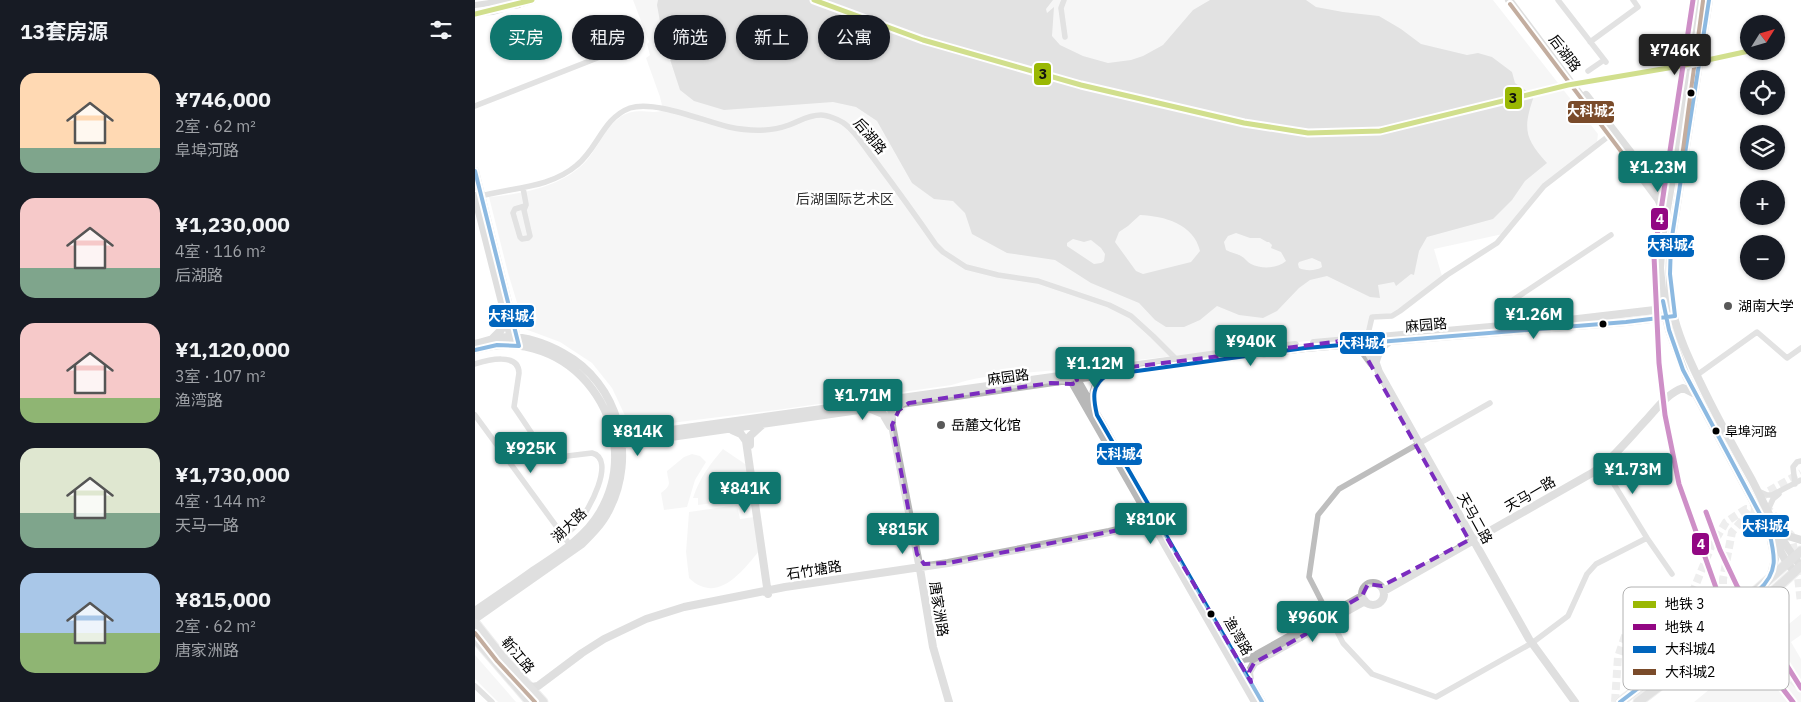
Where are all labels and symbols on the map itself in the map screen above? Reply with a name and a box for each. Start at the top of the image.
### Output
north arrow [1740,15,1785,60]
street label: 后湖路 [1545,31,1585,75]
pin: ¥746K [1640,34,1710,76]
line badge: 3 [1033,62,1052,86]
text: 3 [1039,65,1047,83]
line badge: 3 [1504,86,1523,110]
unlabelled marker [1686,88,1696,98]
text: 3 [1509,89,1517,107]
line badge: 大科城2 [1567,100,1615,124]
text: 大科城2 [1566,102,1616,120]
street label: 后湖路 [850,114,890,158]
pin: ¥1.23M [1617,150,1699,193]
park label: 后湖国际艺术区 [796,190,894,208]
line badge: 4 [1650,207,1669,231]
text: 4 [1656,210,1664,228]
line badge: 大科城4 [1647,234,1695,258]
text: 大科城4 [1646,236,1696,254]
place label: 湖南大学 [1738,297,1794,315]
pin: ¥1.26M [1493,298,1575,340]
marker: 湖南大学 [1722,300,1734,312]
line badge: 大科城4 [488,304,535,328]
text: 大科城4 [487,307,537,325]
street label: 麻园路 [1404,314,1448,336]
unlabelled marker [1598,319,1608,329]
pin: ¥940K [1216,324,1286,367]
line badge: 大科城4 [1339,331,1386,355]
text: 大科城4 [1337,334,1387,352]
pin: ¥1.12M [1054,346,1136,389]
street label: 麻园路 [986,365,1030,389]
pin: ¥1.71M [822,378,904,421]
pin: ¥814K [603,414,673,457]
place label: 岳麓文化馆 [951,416,1021,434]
marker: 岳麓文化馆 [935,419,947,431]
place label: 阜埠河路 [1725,423,1777,440]
marker: 阜埠河路 [1711,426,1721,436]
pin: ¥925K [496,432,566,474]
line badge: 大科城4 [1096,442,1143,466]
text: 大科城4 [1094,445,1144,463]
pin: ¥1.73M [1592,452,1674,495]
pin: ¥841K [710,472,780,514]
street label: 天马一路 [1501,472,1559,516]
street label: 天马二路 [1454,489,1496,547]
pin: ¥810K [1116,502,1186,545]
street label: 湖大路 [548,504,590,546]
pin: ¥815K [868,512,938,555]
line badge: 大科城4 [1742,514,1790,538]
text: 大科城4 [1741,517,1791,535]
line badge: 4 [1691,532,1710,556]
text: 4 [1697,535,1705,553]
street label: 石竹塘路 [785,557,843,583]
street label: 唐家洲路 [926,580,952,638]
legend [1623,587,1789,690]
text: 地铁 3 [1665,595,1705,613]
pin: ¥960K [1278,600,1348,643]
unlabelled marker [1206,609,1216,619]
street label: 渔湾路 [1220,613,1256,659]
text: 地铁 4 [1665,618,1705,636]
street label: 靳江路 [498,633,538,677]
text: 大科城4 [1665,640,1715,658]
text: 大科城2 [1665,663,1715,681]

